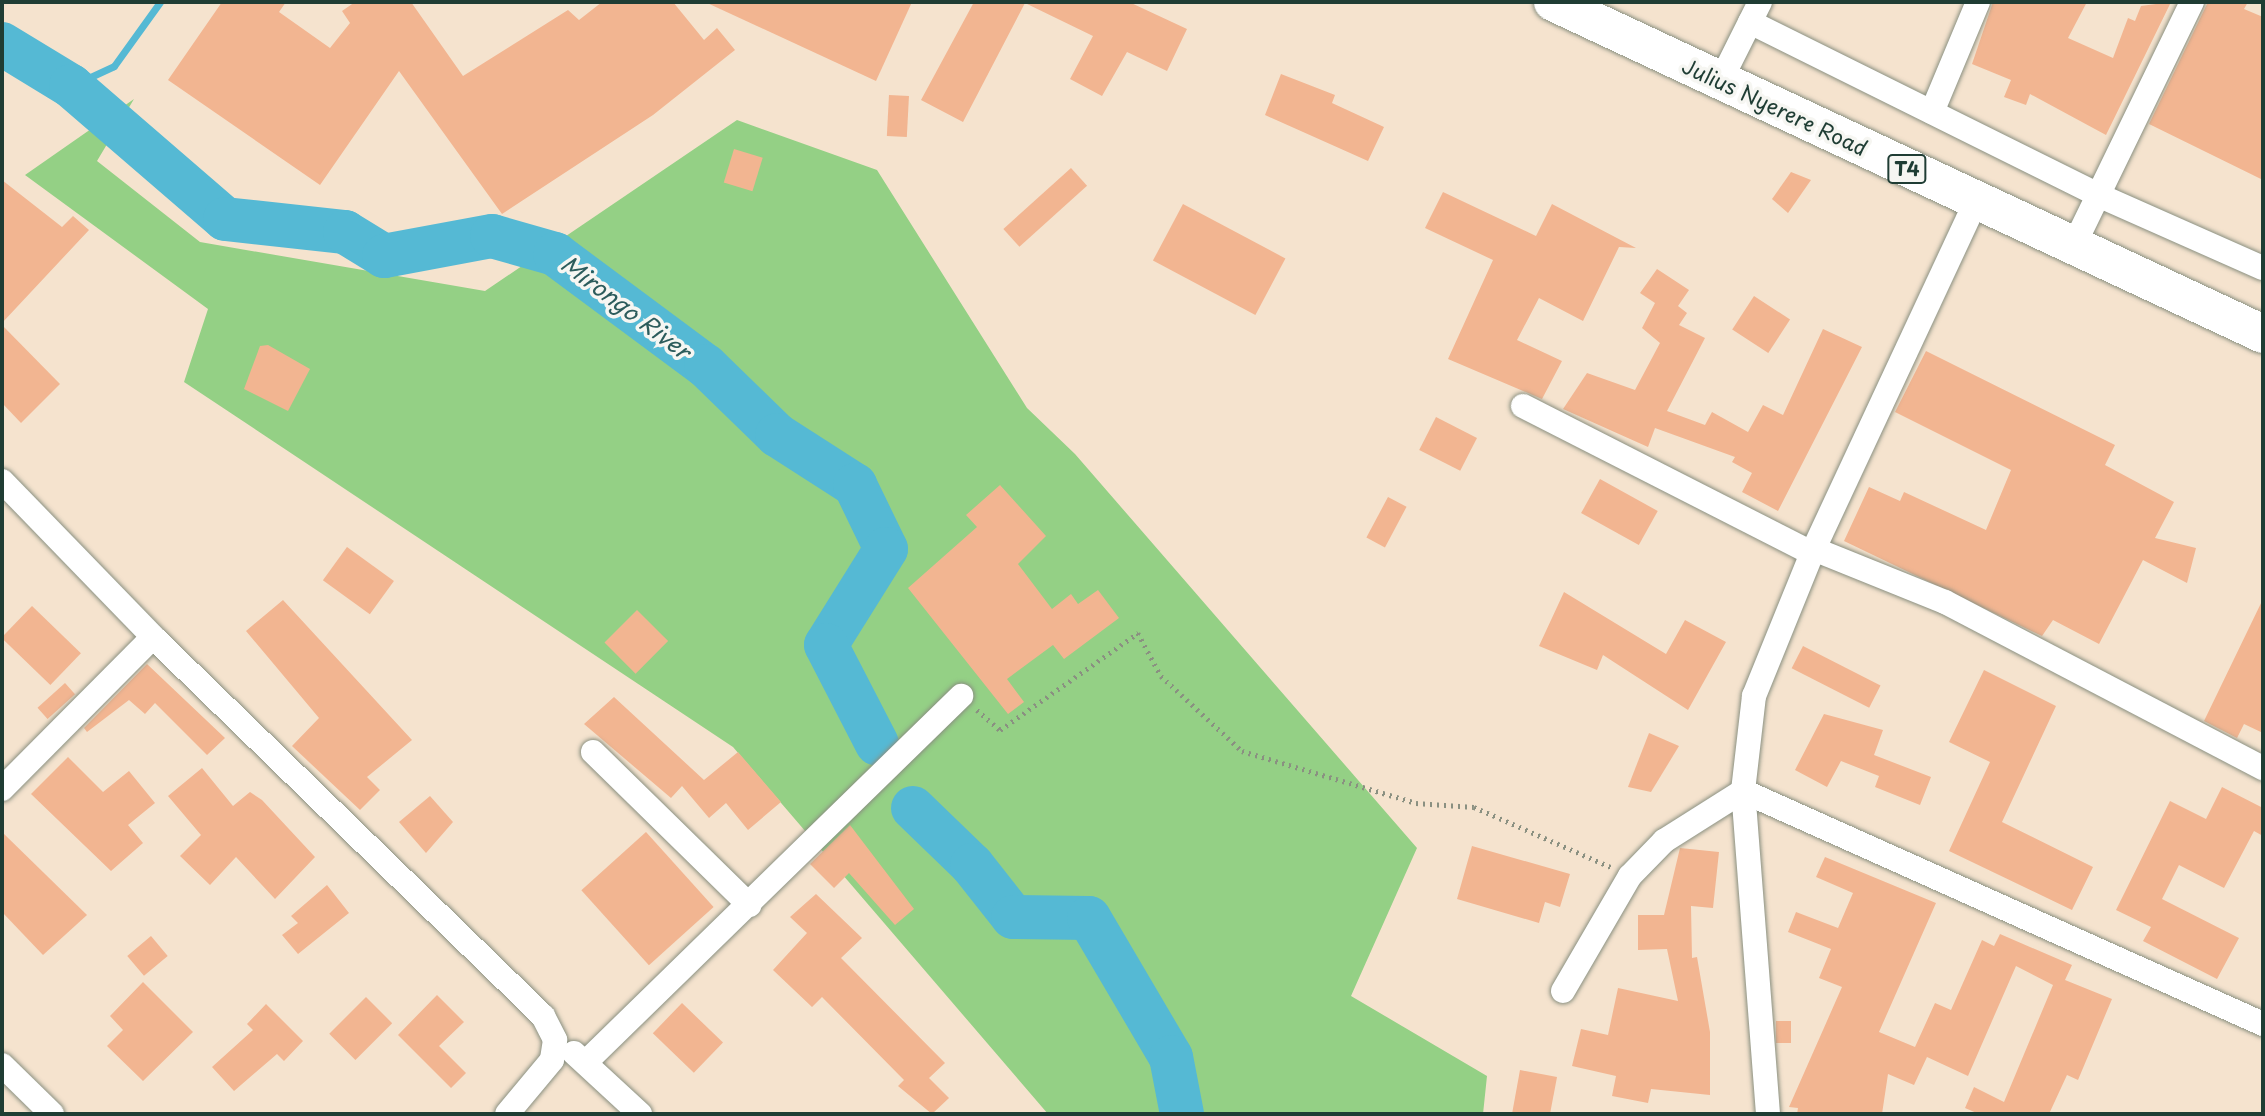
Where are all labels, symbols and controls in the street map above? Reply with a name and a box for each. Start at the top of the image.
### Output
street label: Julius Nyerere Road [1677,51,1873,161]
road number: T4 [1886,154,1928,184]
water label: Mirongo River [556,250,696,364]

